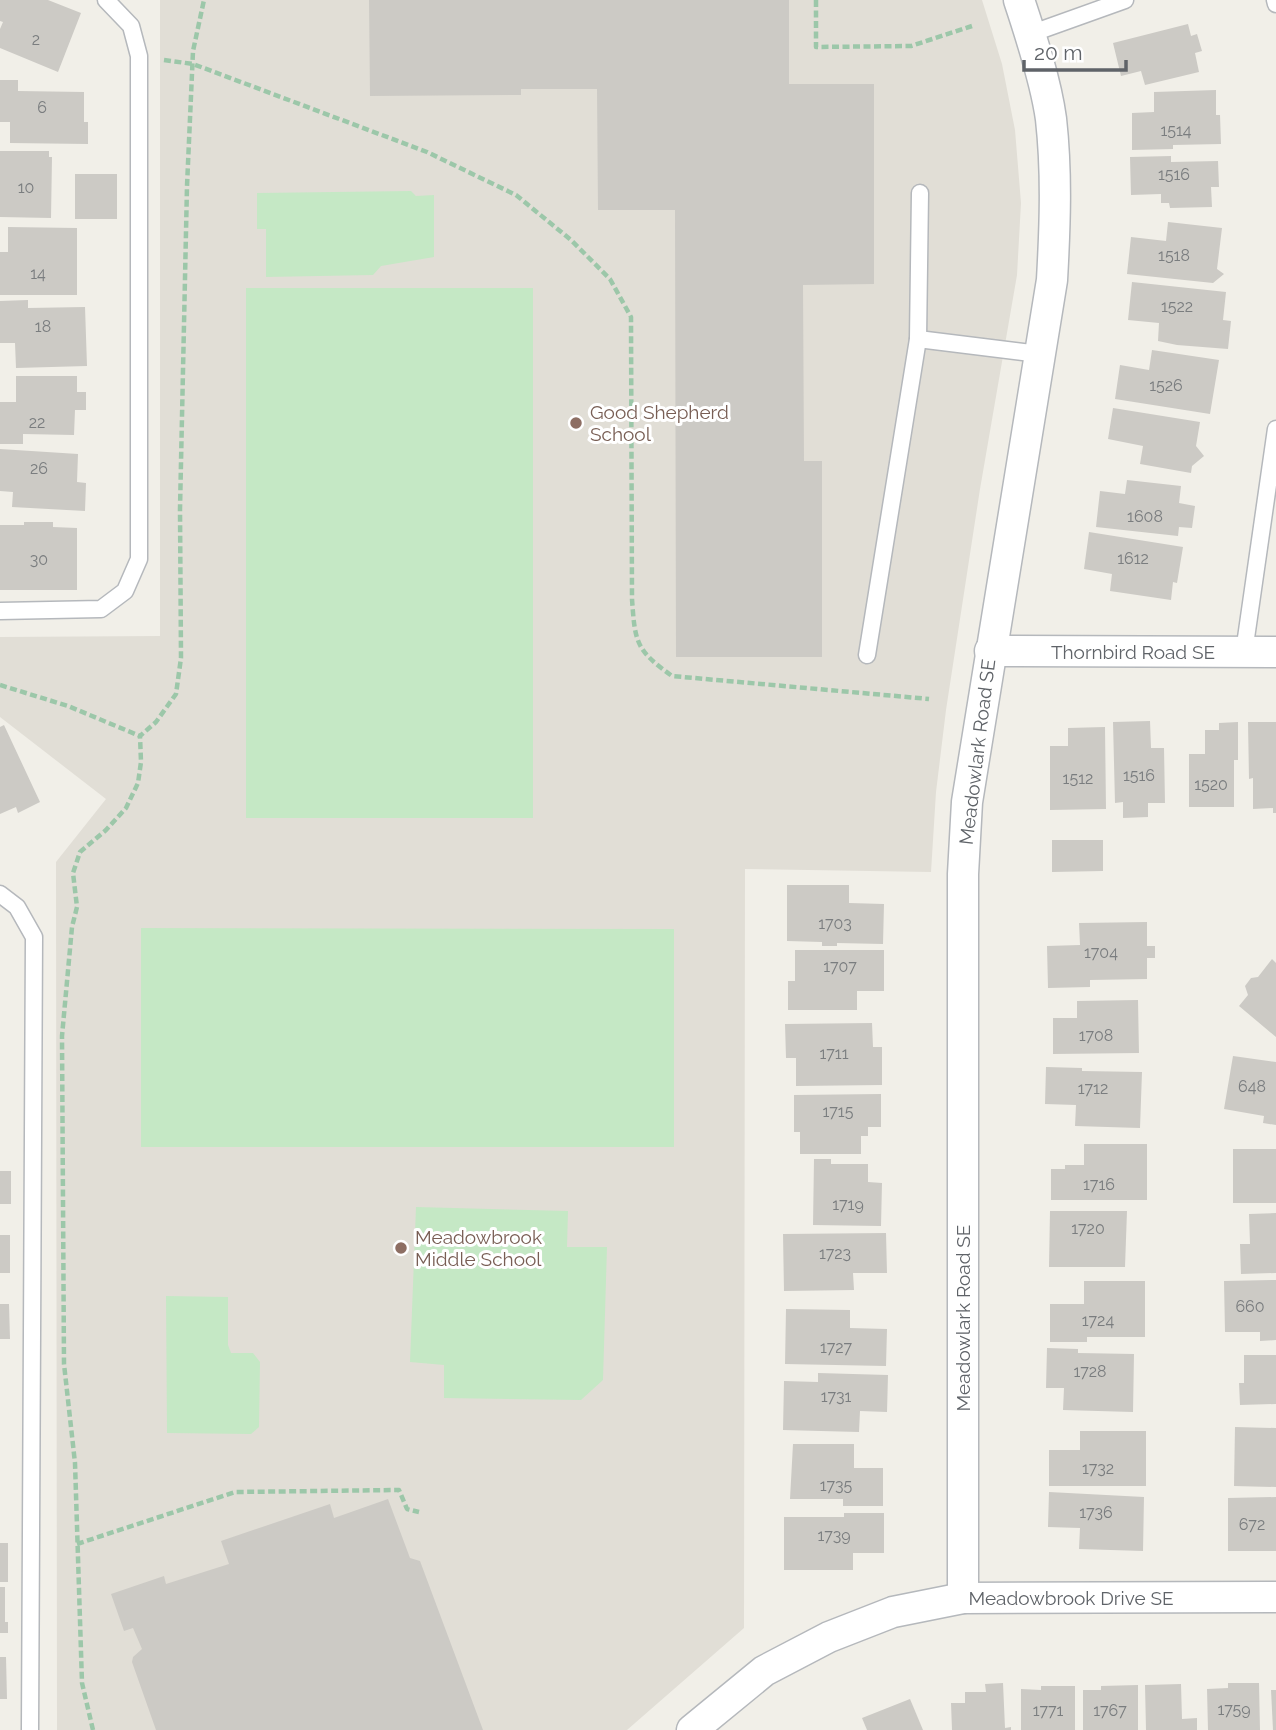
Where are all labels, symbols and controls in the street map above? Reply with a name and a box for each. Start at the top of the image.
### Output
scale bar [1024,28,1126,72]
house number: 2 [32,30,40,49]
text: 20 m [1034,40,1082,65]
house number: 6 [37,98,47,117]
house number: 1514 [1160,121,1192,140]
house number: 1516 [1158,165,1190,184]
house number: 10 [18,178,34,197]
house number: 1518 [1158,246,1190,265]
house number: 14 [30,264,46,283]
house number: 1522 [1161,297,1193,316]
house number: 18 [35,317,51,336]
house number: 1526 [1149,376,1183,395]
place label: Good Shepherd School [590,401,729,445]
house number: 22 [29,413,45,432]
marker: Good Shepherd School [568,415,584,431]
house number: 26 [30,459,48,478]
house number: 1608 [1127,507,1163,526]
house number: 1612 [1117,549,1149,568]
house number: 30 [30,550,48,569]
street label: Thornbird Road SE [1051,641,1215,663]
street label: Meadowlark Road SE [955,658,999,846]
house number: 1516 [1123,766,1155,785]
house number: 1512 [1063,769,1093,788]
house number: 1520 [1194,775,1228,794]
house number: 1703 [818,914,852,933]
house number: 1704 [1084,943,1118,962]
house number: 1707 [823,957,857,976]
house number: 1708 [1079,1026,1113,1045]
house number: 1711 [819,1044,849,1063]
house number: 648 [1238,1077,1266,1096]
house number: 1712 [1078,1079,1108,1098]
house number: 1715 [823,1102,854,1121]
house number: 1716 [1083,1175,1115,1194]
house number: 1719 [832,1195,864,1214]
house number: 1720 [1071,1219,1105,1238]
street label: Meadowlark Road SE [952,1225,974,1411]
place label: Meadowbrook Middle School [415,1226,542,1270]
marker: Meadowbrook Middle School [393,1240,409,1256]
house number: 1723 [819,1244,851,1263]
house number: 660 [1235,1297,1265,1316]
house number: 1724 [1082,1311,1114,1330]
house number: 1727 [820,1338,853,1357]
house number: 1728 [1073,1362,1107,1381]
house number: 1731 [821,1387,852,1406]
house number: 1732 [1082,1459,1114,1478]
house number: 1735 [820,1476,853,1495]
house number: 1736 [1079,1503,1113,1522]
house number: 672 [1239,1515,1265,1534]
house number: 1739 [817,1526,851,1545]
street label: Meadowbrook Drive SE [968,1587,1174,1609]
house number: 1759 [1217,1700,1251,1719]
house number: 1771 [1033,1701,1064,1720]
house number: 1767 [1093,1701,1127,1720]

